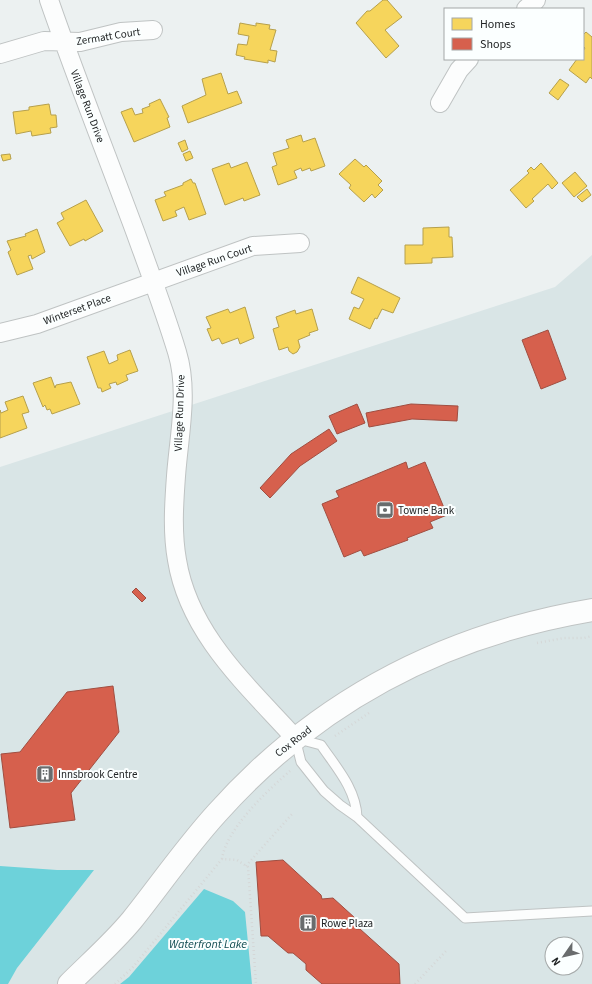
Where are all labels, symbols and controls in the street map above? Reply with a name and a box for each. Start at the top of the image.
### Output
legend [444,8,584,60]
text: Homes [480,16,515,33]
street label: Zermatt Court [75,24,141,49]
text: Shops [480,36,511,53]
street label: Village Run Drive [67,68,109,145]
street label: Village Run Court [174,240,254,280]
street label: Winterset Place [41,290,114,329]
street label: Village Run Drive [171,374,188,452]
bank icon: Towne Bank [375,500,395,520]
place label: Towne Bank [398,503,455,518]
street label: Cox Road [272,722,315,760]
building icon: Innsbrook Centre [35,764,55,784]
place label: Innsbrook Centre [58,767,138,782]
building icon: Rowe Plaza [298,913,318,933]
place label: Rowe Plaza [321,916,373,931]
water label: Waterfront Lake [169,936,247,953]
north arrow [544,936,584,976]
text: N [548,954,564,969]

